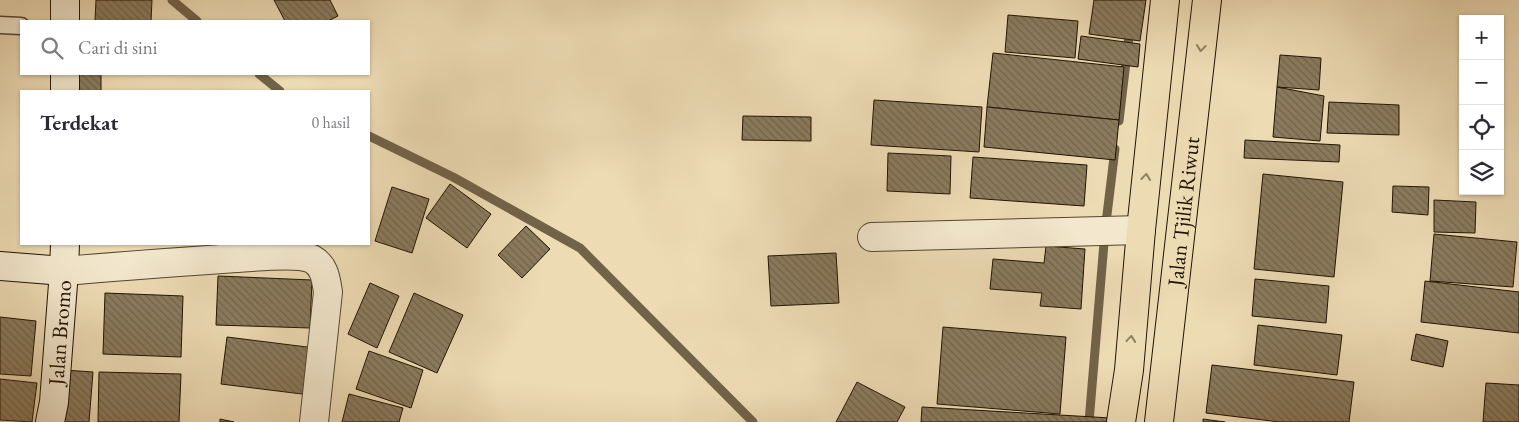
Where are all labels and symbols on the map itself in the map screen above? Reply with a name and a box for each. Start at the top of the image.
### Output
one-way arrow [1196,45,1207,53]
street label: Jalan Tjilik Riwut [1160,135,1206,290]
one-way arrow [1140,173,1151,181]
street label: Jalan Bromo [41,279,78,388]
one-way arrow [1126,335,1137,343]

